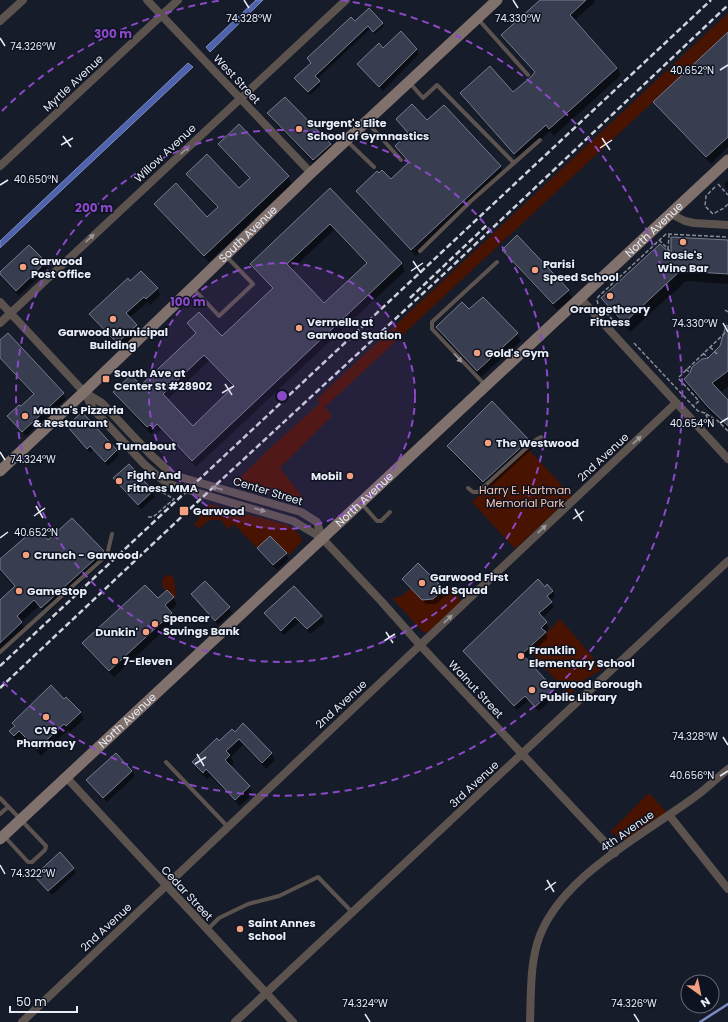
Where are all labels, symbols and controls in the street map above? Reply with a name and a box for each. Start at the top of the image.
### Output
text: 74.328°W [226,11,272,26]
text: 74.330°W [495,11,541,26]
text: 300 m [94,25,132,42]
text: 74.326°W [10,39,56,54]
street label: Myrtle Avenue [39,51,107,115]
street label: West Street [210,51,264,107]
text: 40.652°N [670,63,714,78]
place label: Surgent's Elite School of Gymnastics [307,115,429,144]
street label: Willow Avenue [131,120,200,186]
marker: Surgent's Elite School of Gymnastics [294,124,304,134]
one-way arrow [180,145,190,155]
text: 40.650°N [14,172,58,187]
street label: North Avenue [621,198,687,261]
text: 200 m [75,199,113,216]
street label: South Avenue [215,202,281,266]
one-way arrow [85,234,95,243]
marker: Rosie's Wine Bar [678,237,688,247]
place label: Rosie's Wine Bar [658,247,709,276]
place label: Garwood Post Office [31,253,91,282]
place label: Parisi Speed School [543,256,619,285]
marker: Garwood Post Office [18,262,28,272]
marker: Parisi Speed School [530,265,540,275]
marker: Orangetheory Fitness [605,291,615,301]
text: 100 m [170,293,206,310]
place label: Orangetheory Fitness [570,301,650,330]
marker: Garwood Municipal Building [108,314,118,324]
place label: Vermella at Garwood Station [307,314,402,343]
text: 74.330°W [672,316,718,331]
marker: Vermella at Garwood Station [294,323,304,333]
place label: Garwood Municipal Building [58,324,168,353]
place label: Gold's Gym [485,345,549,361]
marker: Gold's Gym [472,348,482,358]
one-way arrow [454,352,463,363]
place label: South Ave at Center St #28902 [114,365,212,394]
marker: South Ave at Center St #28902 [101,374,111,384]
centre of rings [275,389,289,403]
place label: Mama's Pizzeria & Restaurant [33,402,124,431]
marker: Mama's Pizzeria & Restaurant [20,411,30,421]
text: 40.654°N [670,416,714,431]
street label: 2nd Avenue [574,429,632,485]
place label: The Westwood [496,435,579,451]
one-way arrow [632,435,642,445]
place label: Turnabout [116,438,176,454]
marker: The Westwood [483,438,493,448]
marker: Turnabout [103,441,113,451]
text: 74.324°W [10,452,56,467]
place label: Fight And Fitness MMA [127,467,198,496]
place label: Mobil [311,468,342,484]
street label: North Avenue [332,468,397,530]
marker: Mobil [345,471,355,481]
street label: Center Street [231,473,305,509]
marker: Fight And Fitness MMA [114,476,124,486]
park label: Harry E. Hartman Memorial Park [479,482,571,511]
one-way arrow [211,485,223,491]
place label: Garwood [193,503,245,519]
marker: Garwood [178,505,190,517]
one-way arrow [255,507,267,513]
one-way arrow [537,524,547,534]
text: 40.652°N [14,525,58,540]
place label: Crunch - Garwood [34,547,139,563]
marker: Crunch - Garwood [21,550,31,560]
place label: Garwood First Aid Squad [430,569,509,598]
marker: Garwood First Aid Squad [417,578,427,588]
place label: GameStop [27,583,88,599]
marker: GameStop [14,586,24,596]
place label: Spencer Savings Bank [163,610,240,639]
one-way arrow [443,614,453,623]
marker: Spencer Savings Bank [150,619,160,629]
place label: Dunkin' [95,624,138,640]
marker: Dunkin' [141,627,151,637]
place label: Franklin Elementary School [529,642,635,671]
marker: Franklin Elementary School [516,651,526,661]
place label: 7-Eleven [123,653,172,669]
marker: 7-Eleven [110,656,120,666]
street label: Walnut Street [445,656,507,722]
street label: 2nd Avenue [312,676,370,732]
place label: Garwood Borough Public Library [540,676,642,705]
marker: Garwood Borough Public Library [527,685,537,695]
street label: North Avenue [94,689,160,751]
marker: CVS Pharmacy [41,712,51,722]
place label: CVS Pharmacy [16,722,76,751]
text: 74.328°W [672,729,718,744]
street label: 3rd Avenue [446,757,502,811]
text: 40.656°N [670,768,714,783]
street label: 4th Avenue [597,807,657,855]
street label: Cedar Street [157,862,217,924]
text: 74.322°W [10,866,56,881]
street label: 2nd Avenue [77,899,135,955]
place label: Saint Annes School [248,915,316,944]
marker: Saint Annes School [235,924,245,934]
north arrow [680,974,720,1014]
scale bar [10,988,77,1014]
text: 50 m [16,993,47,1010]
text: N [698,993,713,1011]
text: 74.324°W [342,996,388,1011]
text: 74.326°W [611,996,657,1011]

